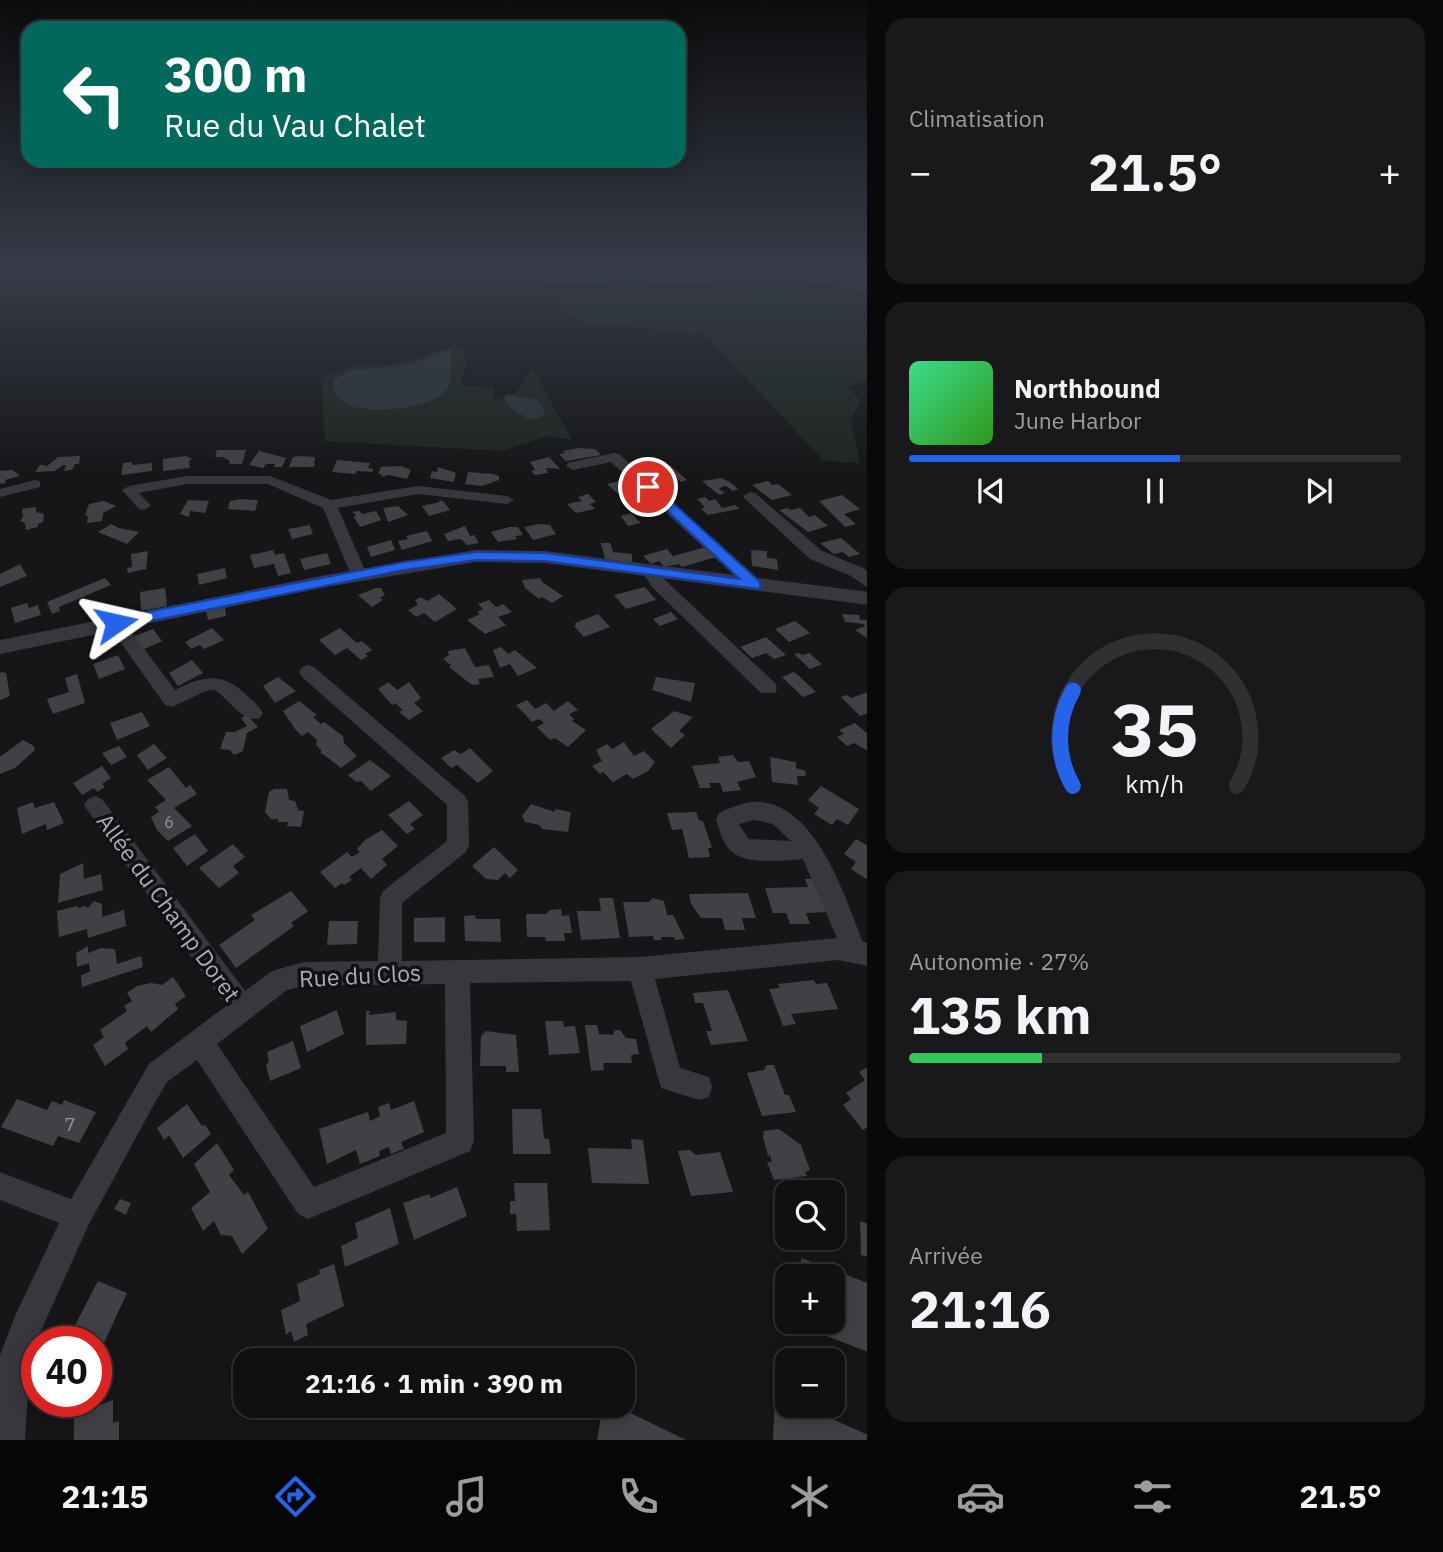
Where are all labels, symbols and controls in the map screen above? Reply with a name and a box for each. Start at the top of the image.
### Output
text: 300 m [164,42,308,105]
icon: left [49,49,140,140]
text: Climatisation [909,103,1045,133]
text: Rue du Vau Chalet [164,104,426,146]
text: 21.5° [1088,138,1222,205]
text: − [909,147,932,196]
text: + [1378,147,1401,196]
text: Northbound [1014,371,1161,405]
text: June Harbor [1014,405,1142,435]
pin [618,457,678,517]
icon: arrive [629,468,667,506]
icon: previous [972,472,1010,510]
icon: pause [1136,472,1174,510]
icon: next [1300,472,1338,510]
position arrow [79,586,153,660]
text: 35 [1111,681,1199,776]
text: km/h [1126,767,1184,800]
street label: Allée du Champ Doret [91,807,247,1007]
house number: 6 [164,812,174,832]
text: Autonomie · 27% [909,946,1089,976]
street label: Rue du Clos [298,957,422,993]
text: 135 km [909,981,1091,1048]
house number: 7 [64,1112,76,1136]
map controls [775,1180,845,1418]
button: search [775,1180,845,1250]
text: Arrivée [909,1240,983,1270]
button: + [775,1264,845,1334]
text: 21:16 [909,1275,1051,1342]
speed limit sign: 40 [21,1326,112,1417]
button: − [775,1348,845,1418]
text: 21:16 · 1 min · 390 m [305,1366,563,1400]
icon: directions [271,1472,320,1521]
icon: music [442,1472,491,1521]
icon: phone [614,1472,663,1521]
icon: climate [785,1472,834,1521]
icon: car [956,1472,1005,1521]
icon: filters [1128,1472,1177,1521]
text: 21:15 [61,1475,149,1517]
text: 21.5° [1299,1475,1382,1517]

